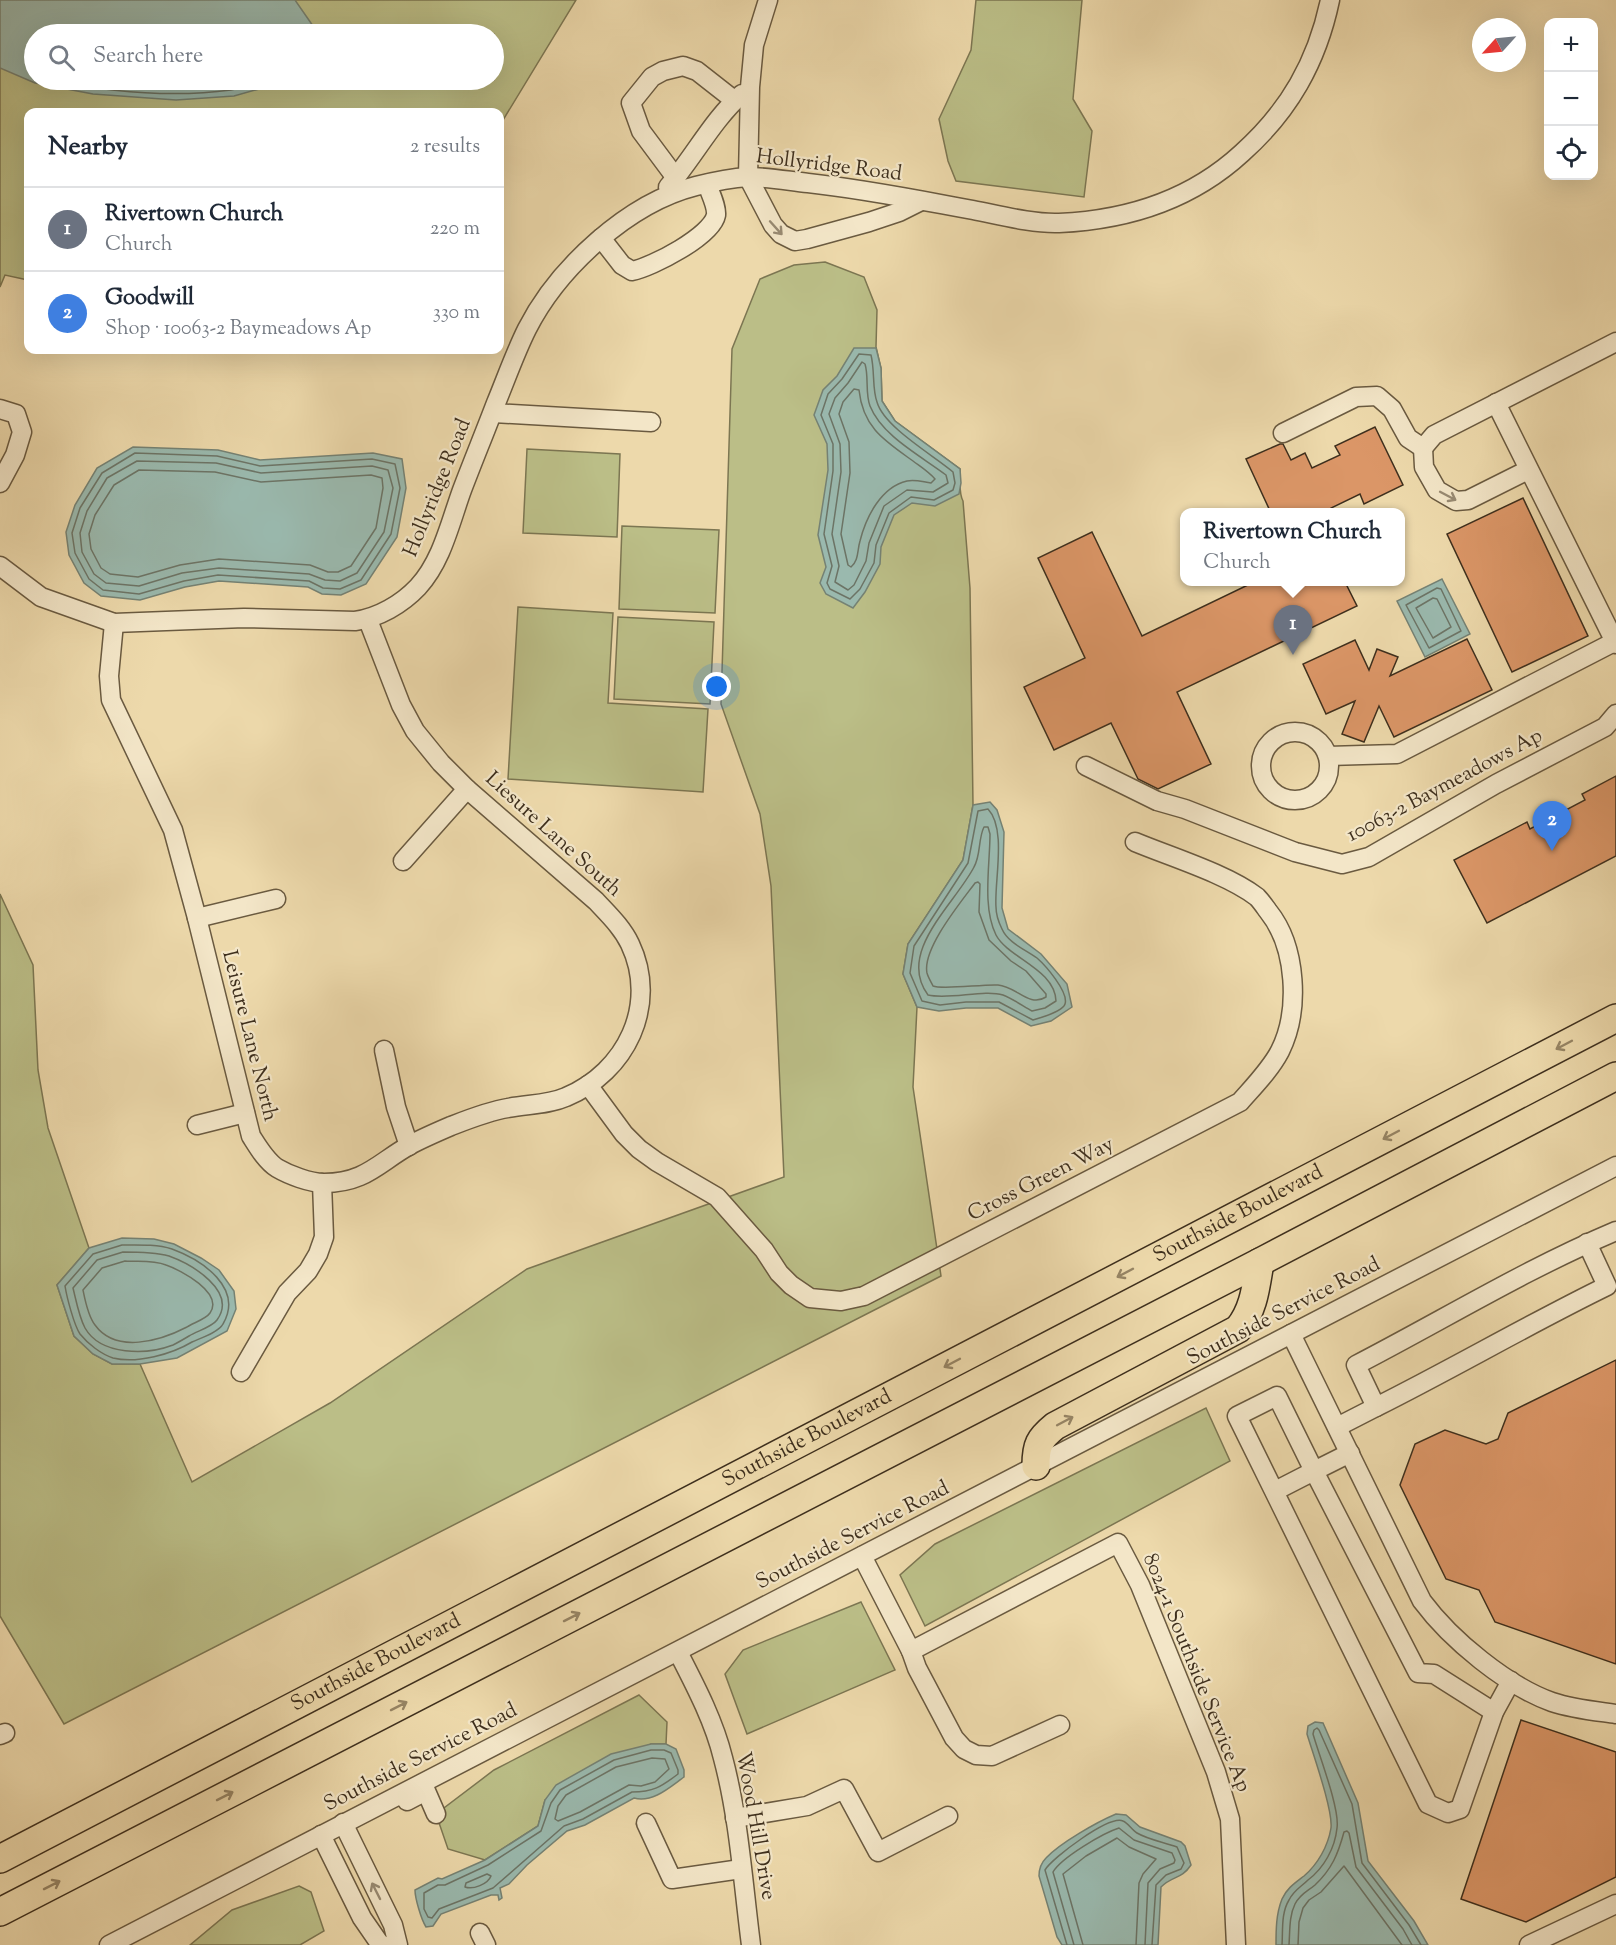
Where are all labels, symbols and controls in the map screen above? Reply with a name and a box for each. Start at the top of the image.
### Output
north arrow [1472,18,1526,72]
map controls [1544,18,1598,180]
button: + [1544,18,1598,72]
search box [24,24,504,90]
icon: search [45,41,78,74]
text: Search here [93,41,203,73]
button: − [1544,72,1598,126]
button: locate [1544,126,1598,180]
text: Nearby [48,129,128,166]
text: 2 results [410,133,480,162]
street label: Hollyridge Road [754,142,904,190]
text: Rivertown Church [105,199,284,231]
text: 1 [64,215,71,244]
text: 220 m [430,215,480,244]
one-way arrow [769,220,783,235]
text: Church [105,231,172,260]
text: Goodwill [105,283,194,315]
text: 2 [63,299,72,328]
text: 330 m [433,299,480,328]
text: Shop · 10063-2 Baymeadows Ap [105,315,371,344]
street label: Hollyridge Road [397,414,479,562]
one-way arrow [1439,490,1456,502]
popup [1180,508,1405,586]
text: Rivertown Church [1203,517,1382,549]
text: Church [1203,549,1271,578]
pin: 1 [1274,606,1312,655]
your location [702,672,731,701]
street label: 10063-2 Baymeadows Ap [1342,722,1548,850]
street label: Liesure Lane South [478,765,628,905]
pin: 2 [1532,802,1572,851]
street label: Leisure Lane North [213,947,285,1125]
one-way arrow [1555,1039,1573,1051]
one-way arrow [1383,1129,1400,1141]
street label: Cross Green Way [963,1130,1120,1230]
street label: Southside Boulevard [1148,1158,1329,1271]
street label: Southside Service Road [1182,1250,1386,1374]
one-way arrow [1117,1267,1134,1279]
one-way arrow [943,1358,961,1370]
street label: Southside Boulevard [717,1382,898,1496]
one-way arrow [1056,1415,1073,1427]
street label: Southside Service Road [751,1474,955,1598]
street label: 8024-1 Southside Service Ap [1134,1549,1258,1797]
street label: Southside Boulevard [286,1607,466,1720]
one-way arrow [563,1611,580,1623]
street label: Southside Service Road [319,1696,523,1820]
one-way arrow [389,1700,407,1712]
street label: Wood Hill Drive [727,1750,783,1902]
one-way arrow [216,1790,234,1801]
one-way arrow [43,1879,60,1891]
one-way arrow [370,1883,382,1900]

